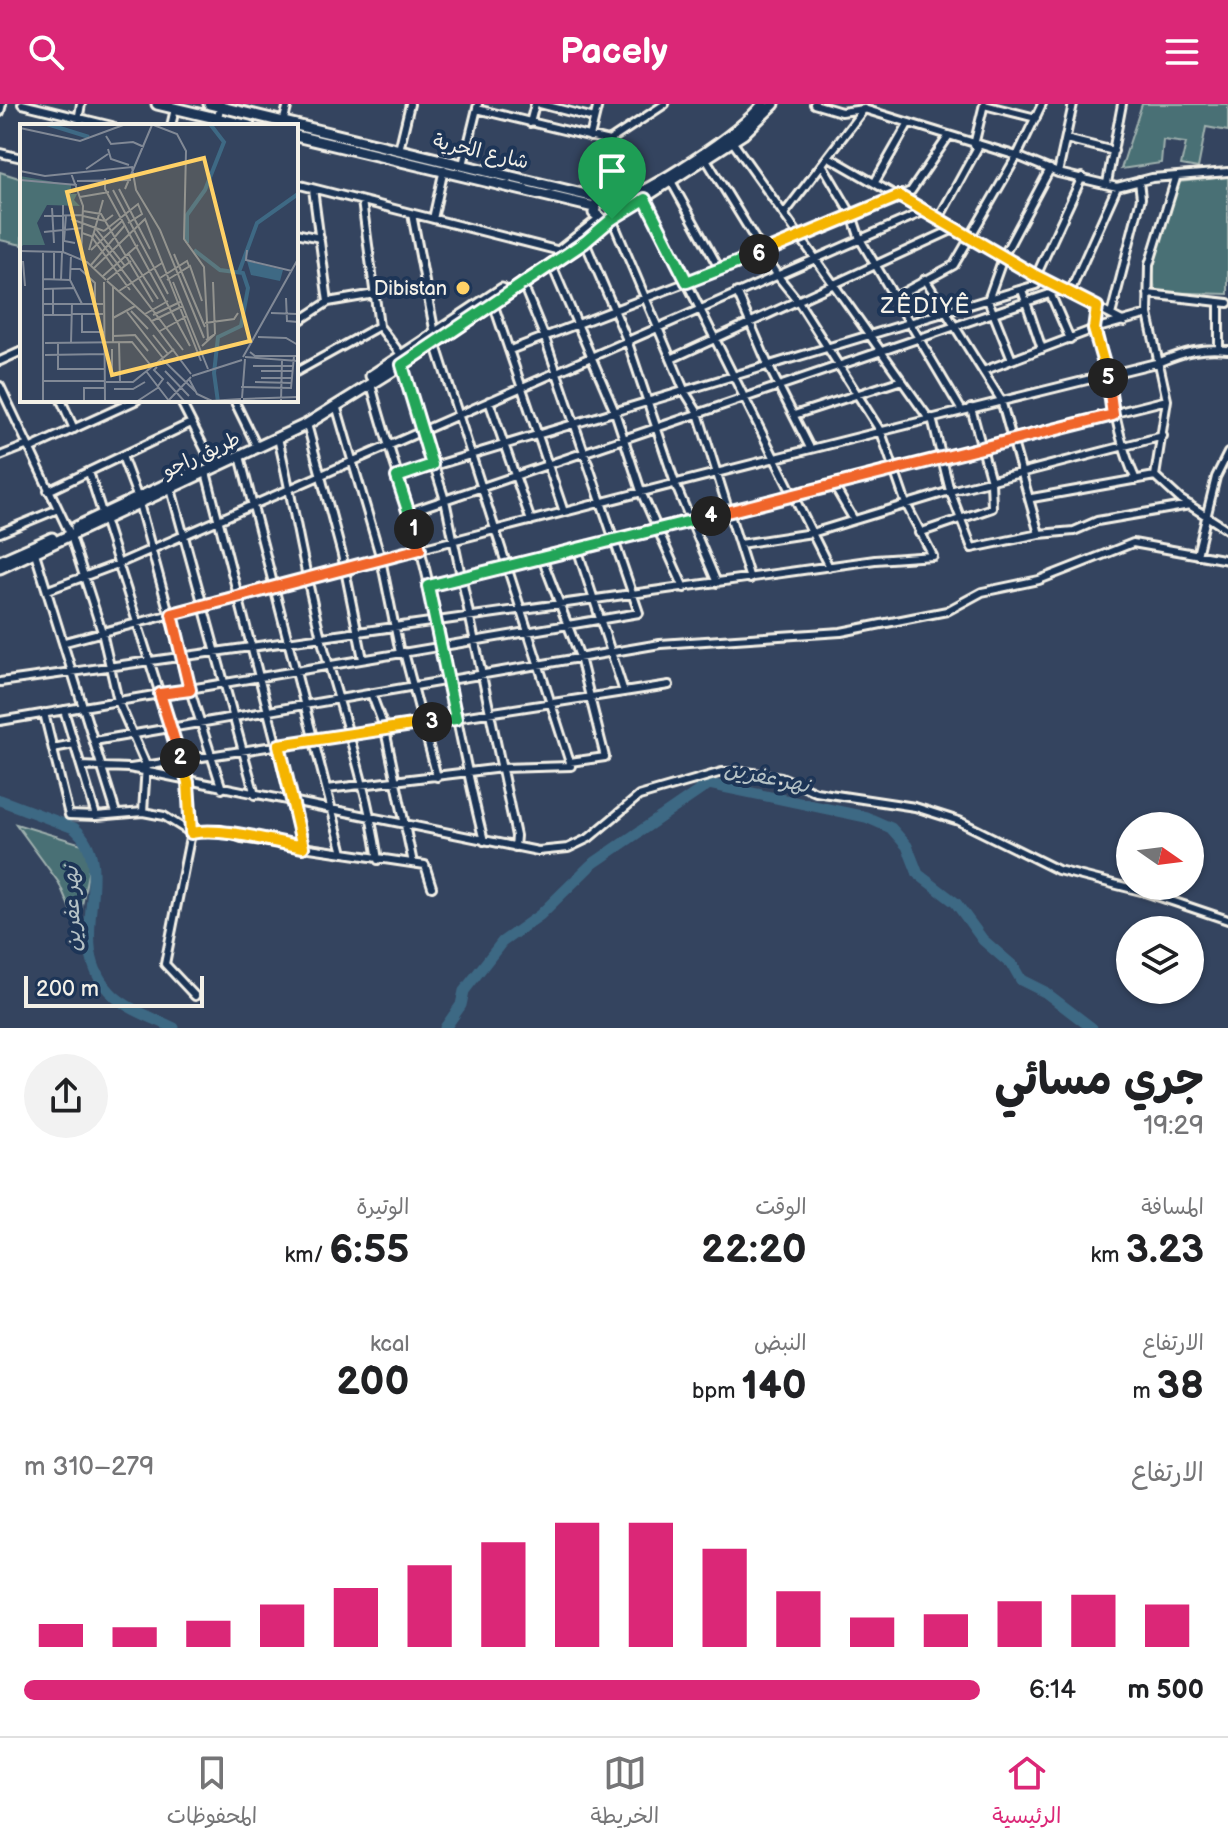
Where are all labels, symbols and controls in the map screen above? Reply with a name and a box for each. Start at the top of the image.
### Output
icon: search [24,30,68,74]
icon: menu [1160,30,1204,74]
text: Pacely [560,31,668,74]
inset map [20,124,298,402]
street label: شارع الحرية [430,129,531,176]
pin [578,137,646,219]
icon: arrive [590,149,634,193]
pin: 6 [739,234,779,274]
text: 6 [752,240,766,267]
place label: Dibistan [374,277,447,301]
marker: Dibistan [454,279,472,297]
district label: ZÊDIYÊ [880,292,971,320]
pin: 5 [1088,358,1128,398]
text: 5 [1102,364,1114,391]
street label: طريق راجو [157,427,244,484]
pin: 4 [691,496,731,536]
text: 4 [705,502,717,529]
pin: 1 [394,509,434,549]
text: 1 [409,515,419,542]
pin: 3 [412,702,452,742]
text: 3 [426,708,438,735]
pin: 2 [160,738,200,778]
text: 2 [173,744,187,771]
water label: نهر عفرين [722,755,814,800]
north arrow [1116,812,1204,900]
map controls [1116,812,1204,1004]
water label: نهر عفرين [57,863,87,952]
button: layers [1116,916,1204,1004]
scale bar [24,972,204,1008]
text: 200 m [36,976,99,1003]
button: share [24,1054,108,1138]
text: جري مسائي [994,1054,1204,1107]
text: 19:29 [1143,1111,1204,1142]
text: الوتيرة [356,1194,409,1221]
text: الوقت [755,1194,807,1221]
text: المسافة [1141,1194,1204,1221]
text: 6:55 [329,1226,409,1274]
text: 22:20 [701,1226,807,1274]
text: 3.23 [1126,1226,1204,1274]
text: /km [284,1242,329,1269]
text: km [1091,1242,1126,1269]
text: النبض [754,1330,807,1357]
text: الارتفاع [1142,1330,1204,1357]
text: kcal [370,1331,409,1358]
text: 200 [336,1358,409,1406]
text: 140 [741,1362,807,1410]
text: 38 [1157,1362,1204,1410]
text: bpm [692,1378,741,1405]
text: m [1132,1378,1157,1405]
text: 279–310 m [24,1452,154,1483]
text: الارتفاع [1131,1458,1204,1489]
text: 6:14 [1029,1675,1076,1706]
text: 500 m [1127,1675,1204,1706]
tab: المحفوظات [167,1751,257,1835]
tab: الخريطة [590,1751,659,1835]
tab: الرئيسية [992,1751,1061,1835]

